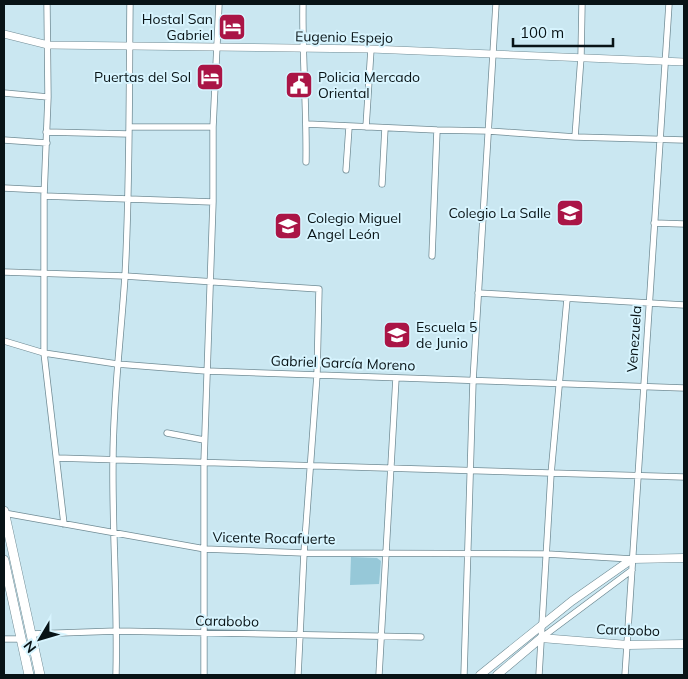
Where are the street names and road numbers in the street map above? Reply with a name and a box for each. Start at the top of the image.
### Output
street label: Eugenio Espejo [295,27,393,47]
street label: Venezuela [623,305,645,373]
street label: Gabriel García Moreno [270,351,416,375]
street label: Vicente Rocafuerte [212,528,336,548]
street label: Carabobo [195,611,259,631]
street label: Carabobo [596,620,660,640]

